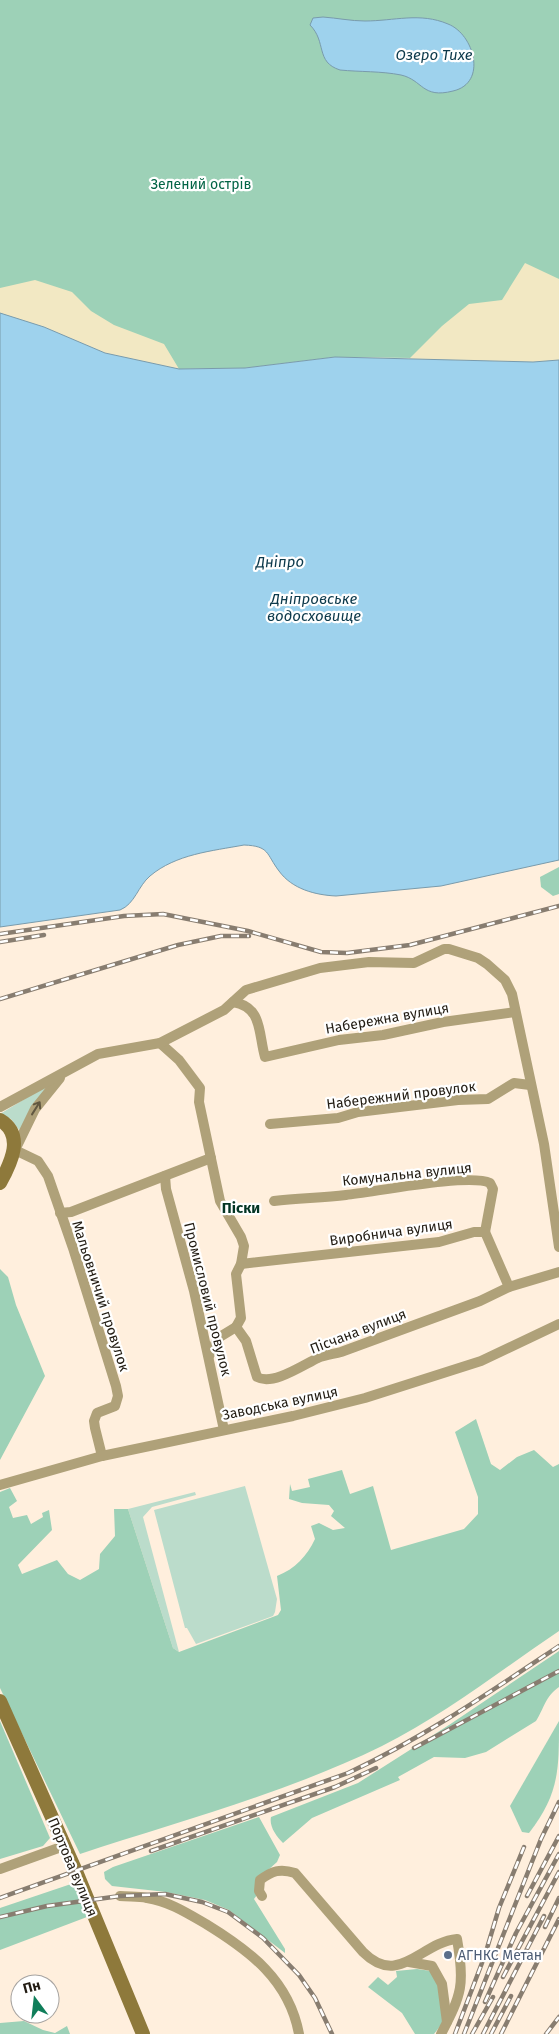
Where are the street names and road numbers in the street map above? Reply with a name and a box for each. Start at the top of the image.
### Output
street label: Набережна вулиця [324,999,450,1038]
street label: Набережний провулок [325,1078,477,1113]
street label: Комунальна вулиця [341,1159,473,1190]
street label: Виробнича вулиця [328,1215,454,1250]
street label: Мальовничий провулок [68,1219,133,1374]
street label: Промисловий провулок [180,1221,235,1378]
street label: Пісчана вулиця [308,1305,409,1358]
street label: Заводська вулиця [221,1383,339,1424]
street label: Портова вулиця [44,1815,101,1919]

